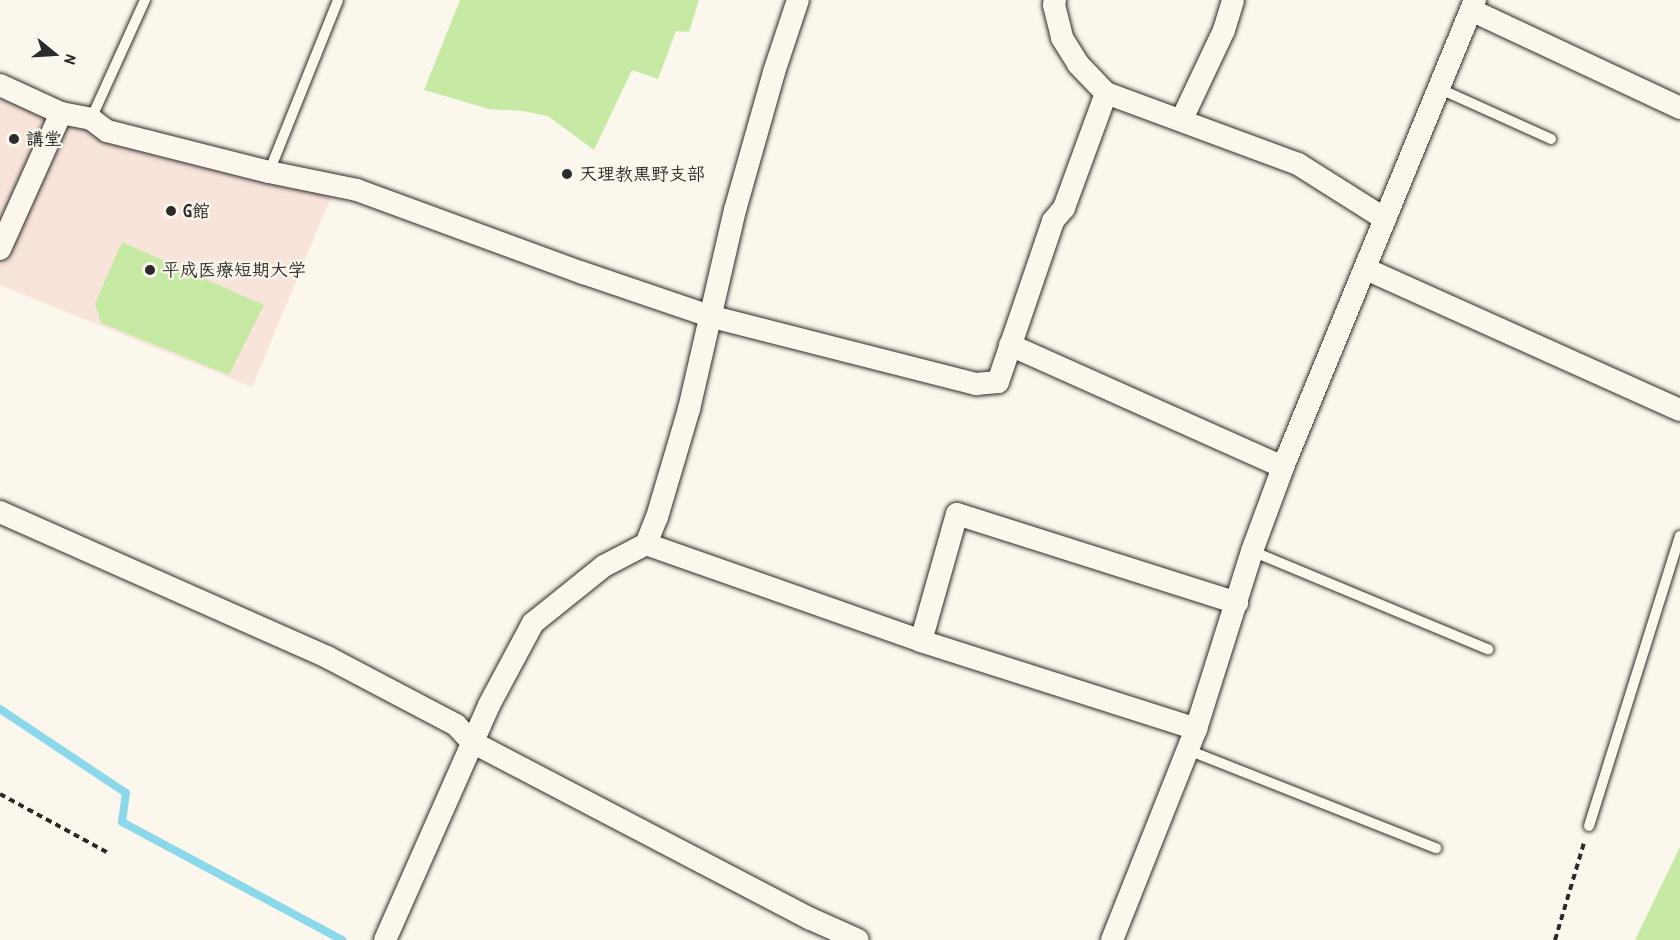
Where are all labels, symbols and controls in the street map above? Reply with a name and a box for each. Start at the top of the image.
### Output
north arrow [24,24,84,84]
text: N [59,52,83,67]
place label: 講堂 [26,128,62,150]
marker: 講堂 [7,132,21,146]
place label: 天理教黒野支部 [579,163,705,185]
marker: 天理教黒野支部 [560,167,574,181]
place label: G館 [183,200,210,222]
marker: G館 [164,204,178,218]
place label: 平成医療短期大学 [162,259,306,281]
marker: 平成医療短期大学 [143,263,157,277]

